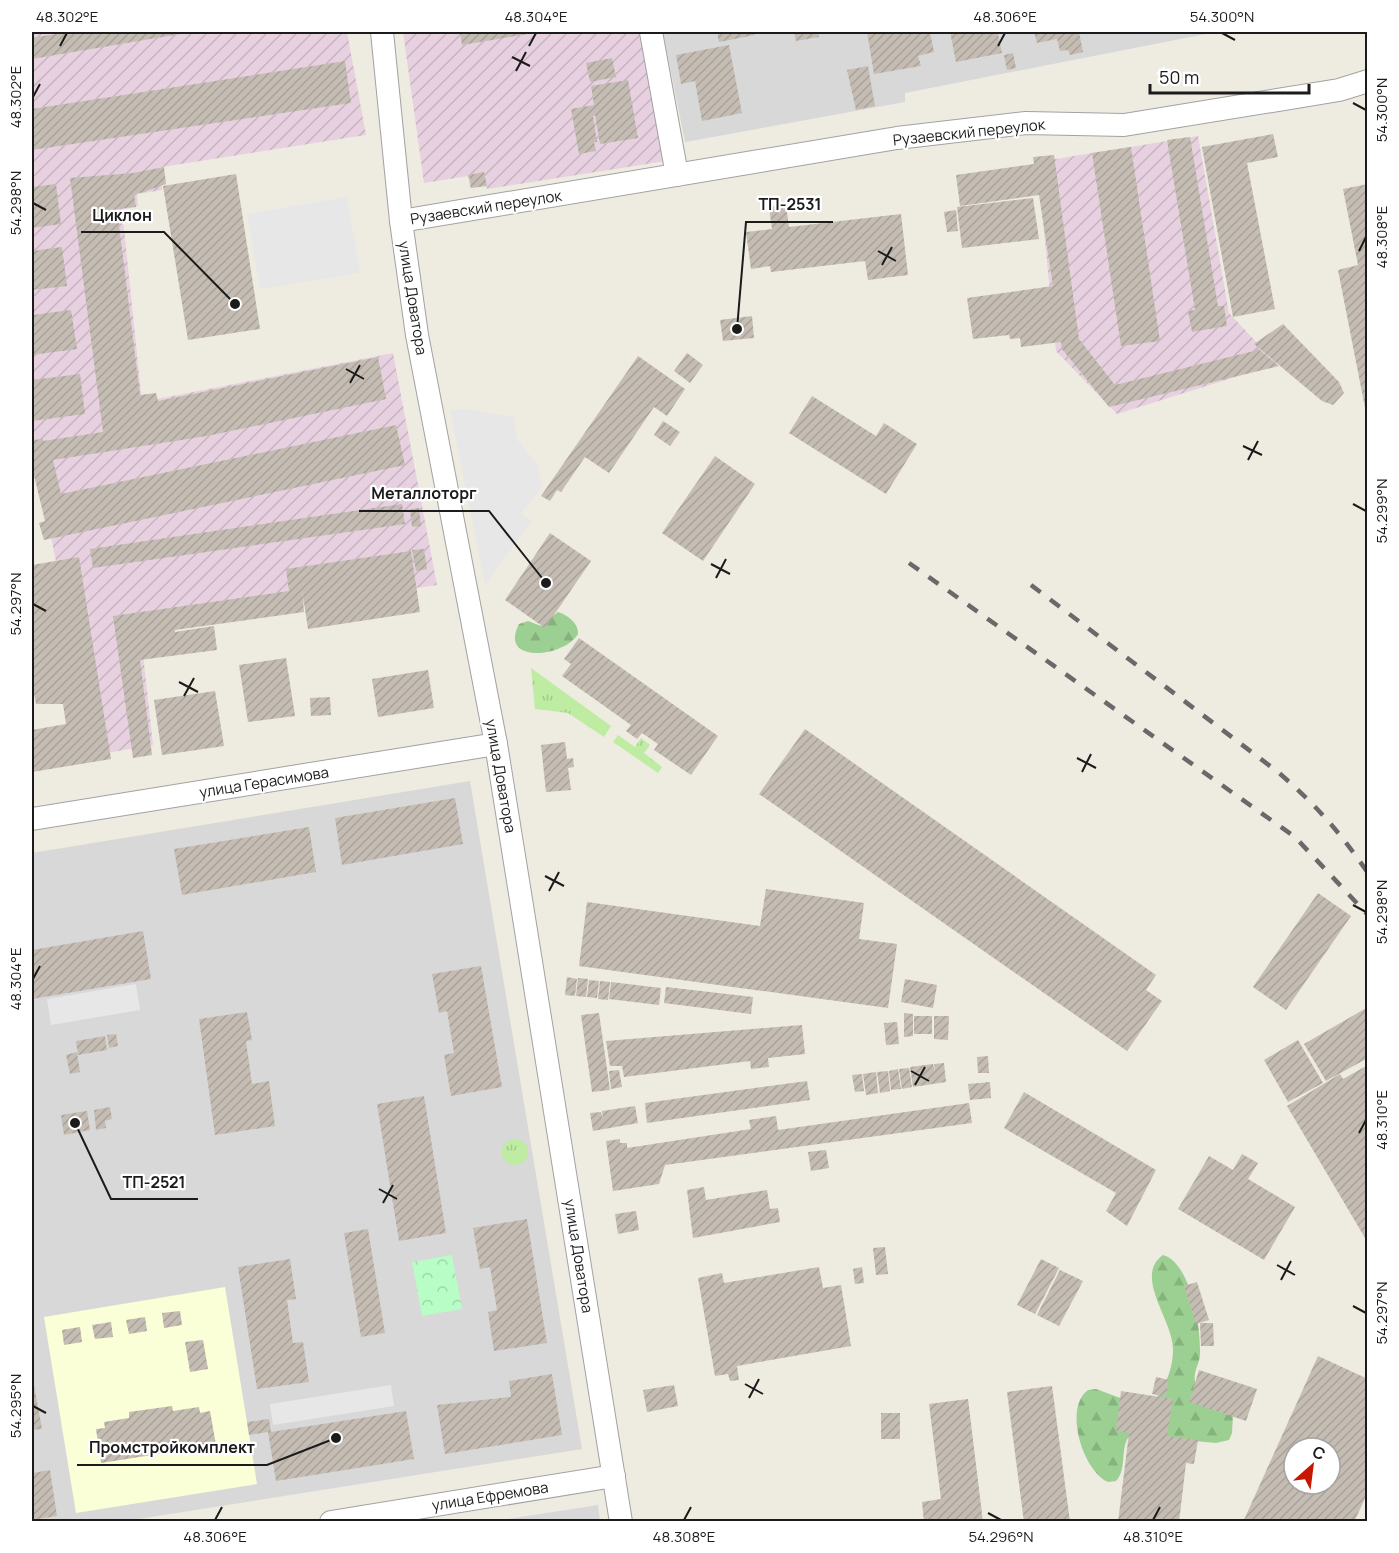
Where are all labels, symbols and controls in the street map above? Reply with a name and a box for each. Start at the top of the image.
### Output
text: 48.302°E [36,6,98,27]
text: 48.304°E [505,6,567,27]
text: 48.306°E [973,6,1037,27]
text: 54.300°N [1190,6,1254,27]
scale bar [1150,57,1309,95]
text: 50 m [1159,65,1199,89]
text: 48.302°E [5,66,26,128]
text: 54.300°N [1371,78,1392,142]
street label: Рузаевский переулок [892,114,1047,150]
text: 54.298°N [5,171,26,235]
street label: Рузаевский переулок [409,185,564,229]
callout: ТП-2531 [746,188,833,222]
text: ТП-2531 [758,193,822,215]
callout: Циклон [81,198,164,232]
text: Циклон [92,204,152,226]
text: 48.308°E [1371,206,1392,268]
street label: улица Доватора [394,239,432,357]
callout: Металлоторг [359,477,489,511]
text: 54.299°N [1371,478,1392,544]
text: Металлоторг [371,482,477,504]
text: 54.297°N [5,572,26,636]
street label: улица Доватора [481,717,521,835]
street label: улица Герасимова [198,761,330,803]
text: 54.298°N [1371,880,1392,944]
text: 48.304°E [5,948,26,1010]
text: 48.310°E [1371,1090,1392,1150]
callout: ТП-2521 [111,1165,198,1199]
text: ТП-2521 [122,1171,186,1193]
street label: улица Доватора [560,1197,598,1315]
text: 54.297°N [1371,1281,1392,1345]
text: 54.295°N [5,1374,26,1438]
callout: Промстройкомплект [77,1431,267,1465]
text: Промстройкомплект [89,1436,256,1458]
north arrow [1282,1436,1342,1496]
text: С [1309,1440,1330,1465]
street label: улица Ефремова [430,1476,550,1516]
text: 48.306°E [183,1526,247,1547]
text: 48.308°E [653,1526,715,1547]
text: 54.296°N [968,1526,1034,1547]
text: 48.310°E [1123,1526,1183,1547]

